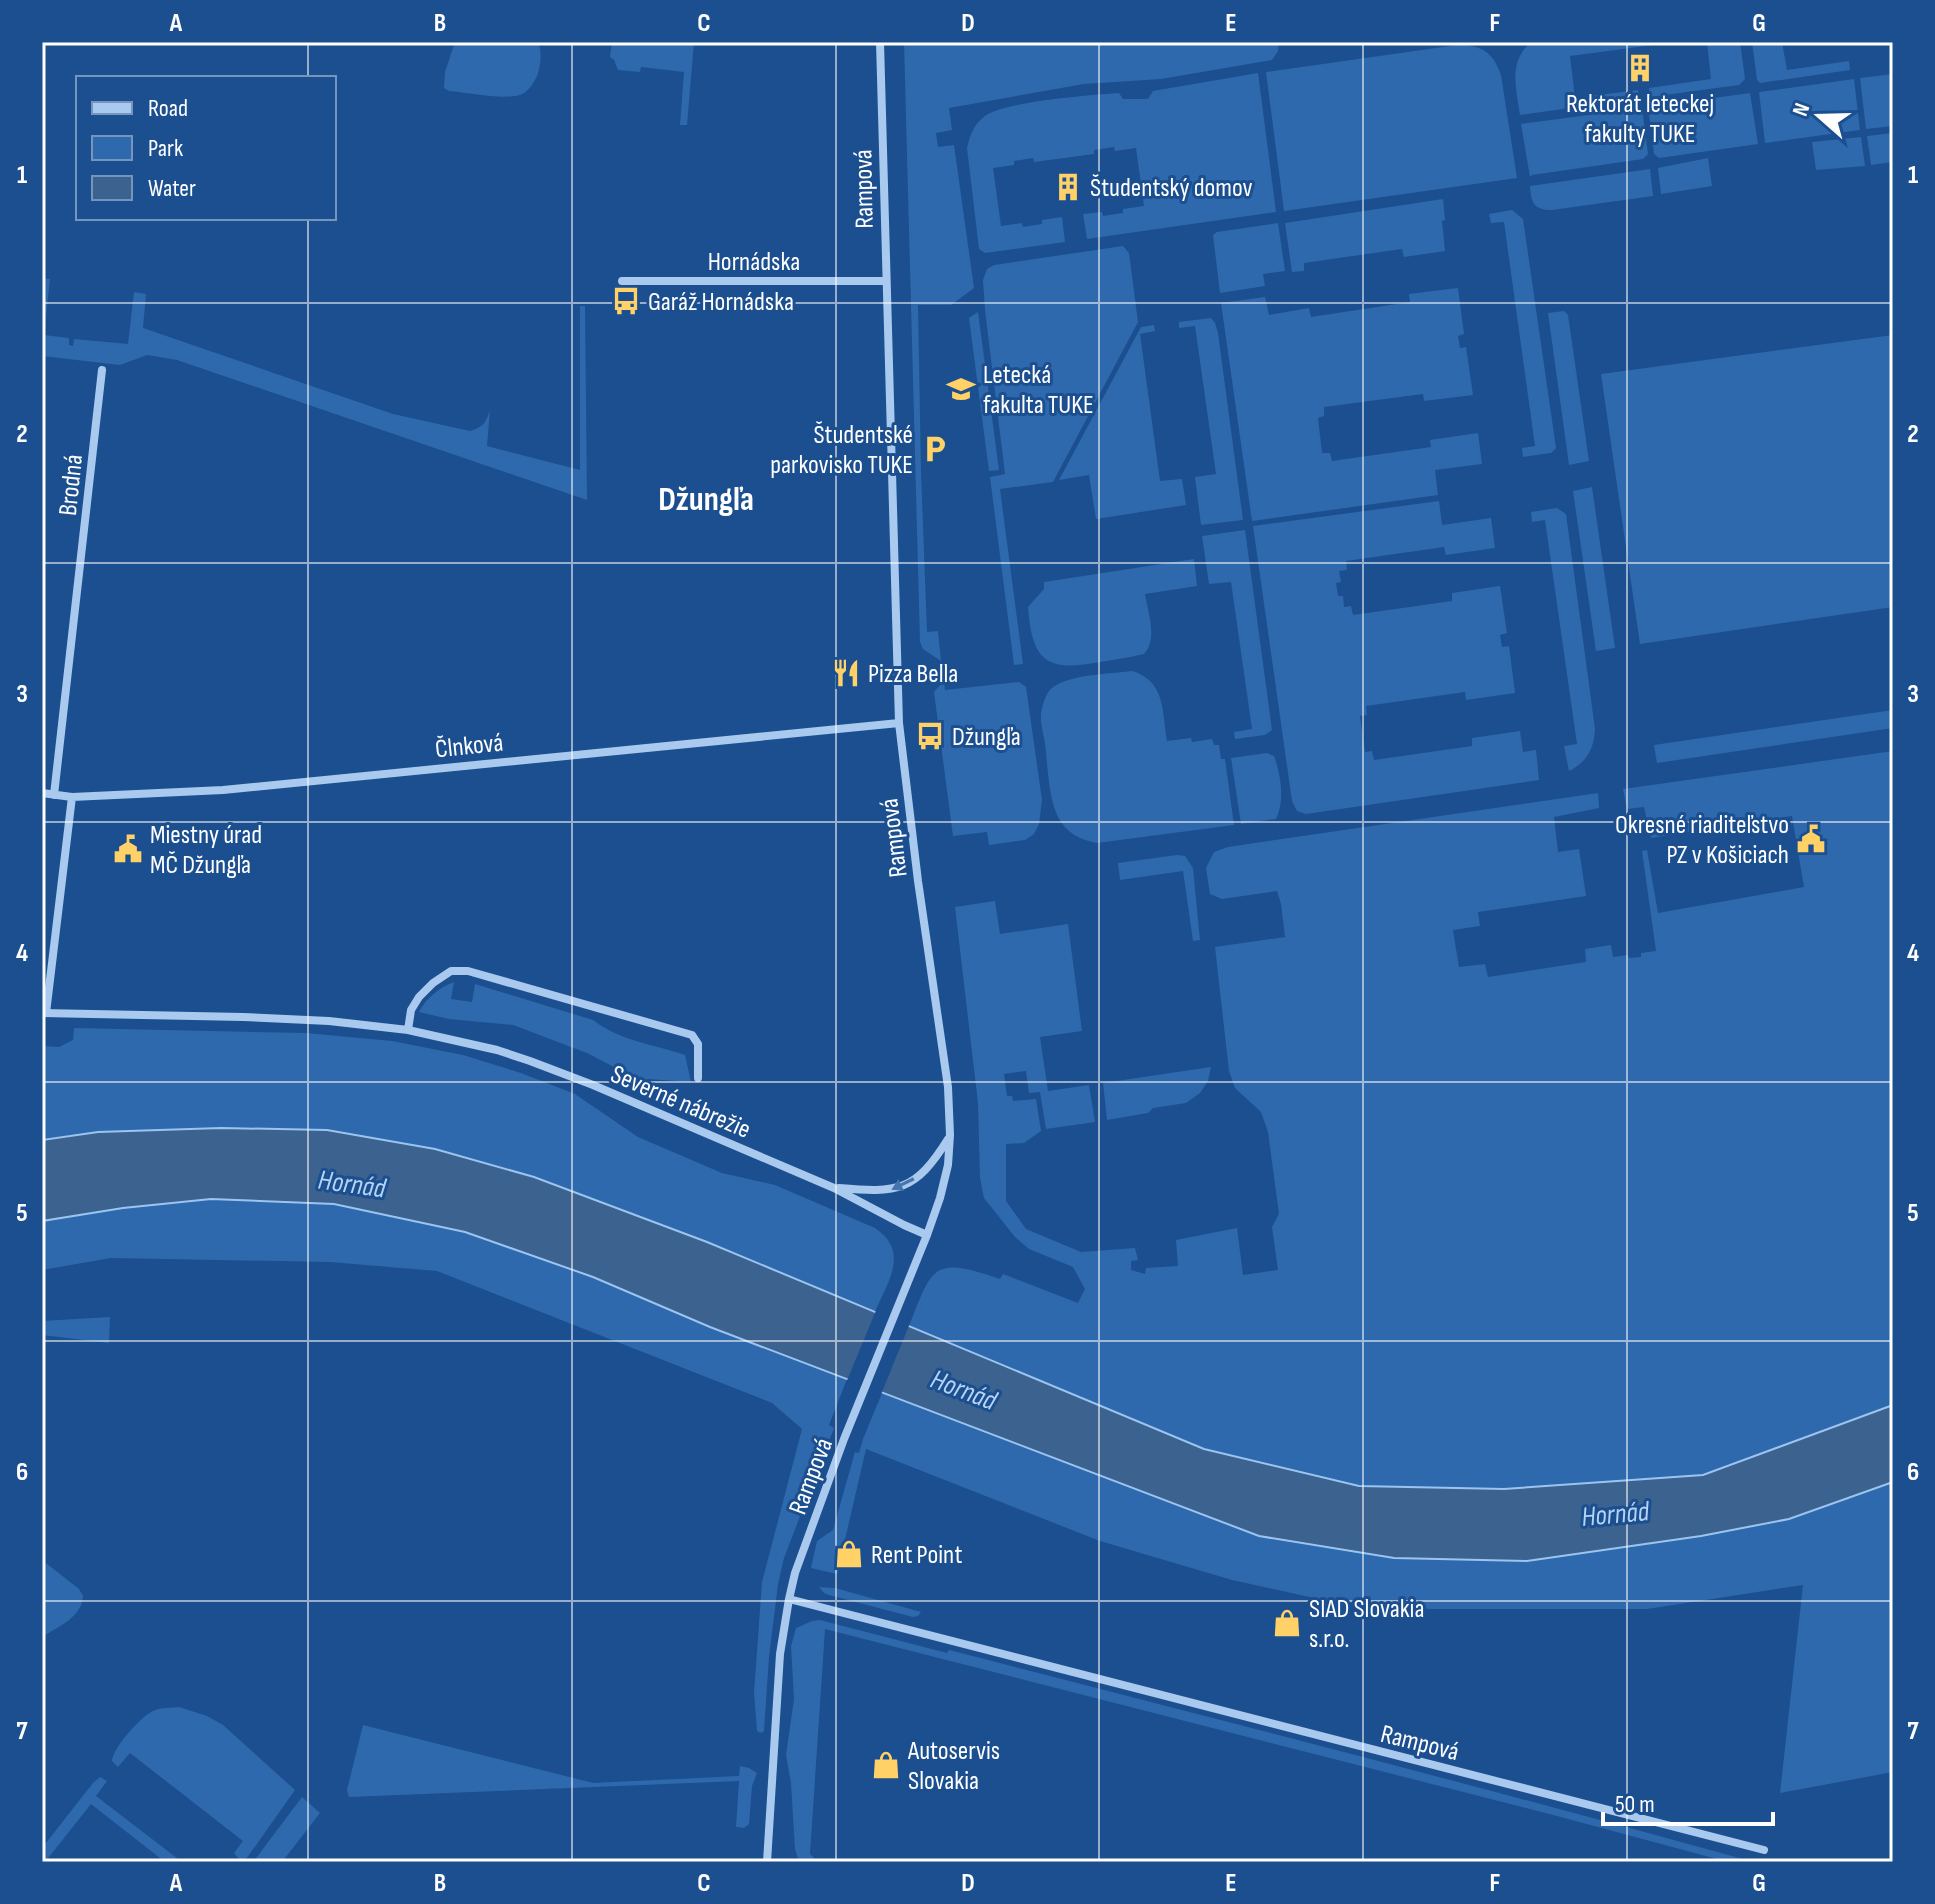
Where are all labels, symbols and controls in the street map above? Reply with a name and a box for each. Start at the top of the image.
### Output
text: A [169,8,183,39]
text: B [434,8,446,39]
text: C [697,8,711,39]
text: D [961,8,975,39]
text: E [1225,8,1237,39]
text: F [1490,8,1501,39]
text: G [1752,8,1766,39]
building icon: Rektorát leteckej fakulty TUKE [1625,53,1655,83]
legend [76,76,336,220]
north arrow [1779,76,1859,156]
place label: Rektorát leteckej fakulty TUKE [1566,89,1714,150]
text: Road [148,94,188,123]
text: N [1787,100,1816,120]
text: Park [148,134,183,163]
street label: Rampová [848,149,881,229]
text: 1 [17,160,27,191]
text: 1 [1908,160,1918,191]
building icon: Študentský domov [1053,172,1083,202]
place label: Študentský domov [1090,173,1253,204]
text: Water [148,174,196,203]
street label: Hornádska [708,247,800,278]
bus stop icon: Garáž Hornádska [611,286,641,316]
place label: Garáž Hornádska [648,287,794,318]
place label: Letecká fakulta TUKE [983,360,1094,421]
school or university icon: Letecká fakulta TUKE [946,374,976,404]
text: 2 [16,419,28,450]
text: 2 [1907,419,1919,450]
place label: Študentské parkovisko TUKE [770,420,913,481]
parking icon: Študentské parkovisko TUKE [920,434,950,464]
street label: Brodná [53,453,90,517]
district label: Džungľa [658,479,754,520]
restaurant icon: Pizza Bella [831,658,861,688]
place label: Pizza Bella [868,659,958,690]
text: 3 [16,679,28,710]
text: 3 [1907,679,1919,710]
bus stop icon: Džungľa [915,721,945,751]
place label: Džungľa [952,722,1021,753]
street label: Člnková [434,728,505,765]
street label: Rampová [874,797,915,879]
place label: Okresné riaditeľstvo PZ v Košiciach [1615,810,1789,871]
place label: Miestny úrad MČ Džungľa [150,820,262,881]
public building icon: Okresné riaditeľstvo PZ v Košiciach [1796,824,1826,854]
public building icon: Miestny úrad MČ Džungľa [113,834,143,864]
text: 4 [16,938,28,969]
text: 4 [1907,938,1919,969]
street label: Severné nábrežie [606,1059,755,1146]
water label: Hornád [316,1163,389,1206]
one-way arrow [891,1177,914,1191]
text: 5 [16,1198,28,1229]
text: 5 [1907,1198,1919,1229]
water label: Hornád [926,1363,1002,1418]
street label: Rampová [783,1434,840,1519]
text: 6 [16,1457,28,1488]
text: 6 [1907,1457,1919,1488]
water label: Hornád [1580,1495,1652,1534]
shop icon: Rent Point [834,1539,864,1569]
place label: Rent Point [871,1540,962,1571]
place label: SIAD Slovakia s.r.o. [1309,1594,1424,1655]
shop icon: SIAD Slovakia s.r.o. [1272,1608,1302,1638]
text: 7 [16,1716,28,1747]
text: 7 [1907,1716,1919,1747]
street label: Rampová [1377,1719,1462,1768]
place label: Autoservis Slovakia [907,1736,1000,1797]
shop icon: Autoservis Slovakia [871,1750,901,1780]
scale bar [1603,1776,1773,1826]
text: 50 m [1615,1790,1655,1819]
text: A [169,1868,183,1899]
text: B [434,1868,446,1899]
text: C [697,1868,711,1899]
text: D [961,1868,975,1899]
text: E [1225,1868,1237,1899]
text: F [1490,1868,1501,1899]
text: G [1752,1868,1766,1899]

